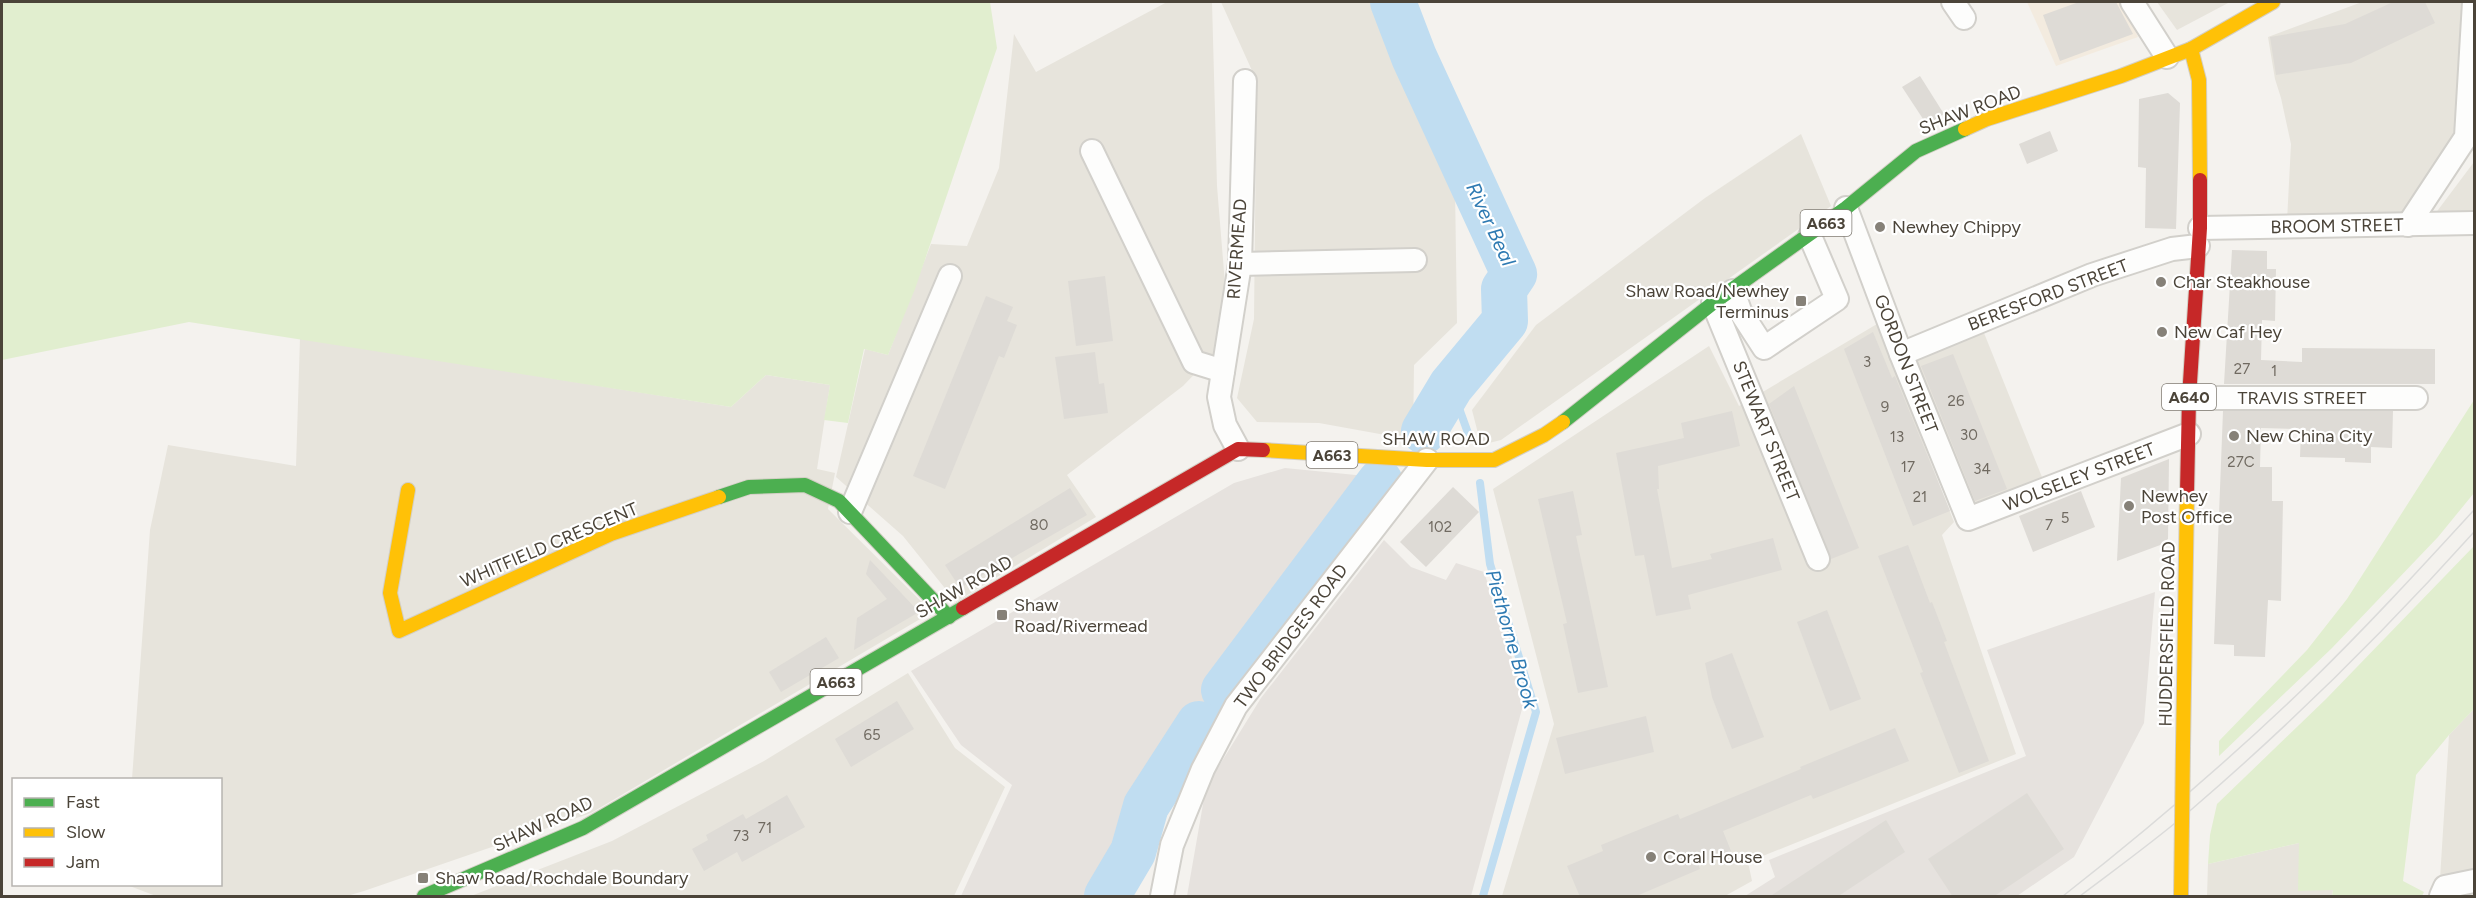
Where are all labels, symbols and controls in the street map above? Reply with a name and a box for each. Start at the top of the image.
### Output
street label: SHAW ROAD [1916,80,2024,140]
water label: River Beal [1461,178,1521,270]
street label: RIVERMEAD [1223,198,1251,300]
road number: A663 [1800,210,1852,236]
street label: BROOM STREET [2270,214,2404,238]
place label: Newhey Chippy [1892,216,2021,238]
marker: Newhey Chippy [1873,220,1887,234]
street label: BERESFORD STREET [1965,254,2131,336]
place label: Char Steakhouse [2173,271,2310,293]
marker: Char Steakhouse [2154,275,2168,289]
place label: Shaw Road/Newhey Terminus [1625,280,1790,323]
street label: GORDON STREET [1869,291,1943,437]
marker: Shaw Road/Newhey Terminus [1794,294,1808,308]
place label: New Caf Hey [2174,321,2282,343]
marker: New Caf Hey [2155,325,2169,339]
house number: 3 [1863,353,1871,371]
street label: STEWART STREET [1728,358,1804,505]
house number: 27 [2234,360,2250,378]
house number: 1 [2271,362,2277,380]
road number: A640 [2162,384,2216,410]
street label: TRAVIS STREET [2238,387,2367,409]
house number: 26 [1948,392,1965,410]
house number: 9 [1881,398,1889,416]
place label: New China City [2246,425,2373,447]
house number: 30 [1960,426,1978,444]
street label: SHAW ROAD [1382,428,1490,450]
house number: 13 [1890,428,1904,446]
marker: New China City [2227,429,2241,443]
street label: WOLSELEY STREET [2000,438,2158,516]
road number: A663 [1306,442,1358,468]
house number: 27C [2227,453,2255,471]
house number: 17 [1901,458,1915,476]
house number: 34 [1973,460,1991,478]
place label: Newhey Post Office [2141,485,2232,528]
house number: 21 [1913,488,1927,506]
street label: WHITFIELD CRESCENT [457,498,641,592]
marker: Newhey Post Office [2122,499,2136,513]
house number: 5 [2061,509,2069,527]
house number: 80 [1030,516,1048,534]
house number: 7 [2045,516,2053,534]
house number: 102 [1428,518,1452,536]
street label: HUDDERSFIELD ROAD [2154,541,2180,727]
street label: SHAW ROAD [912,551,1016,623]
street label: TWO BRIDGES ROAD [1230,560,1352,712]
water label: Piethorne Brook [1481,567,1544,713]
place label: Shaw Road/Rivermead [1014,594,1148,637]
marker: Shaw Road/Rivermead [995,608,1009,622]
road number: A663 [810,669,862,695]
house number: 65 [863,726,881,744]
legend [12,778,222,886]
text: Fast [66,791,100,813]
street label: SHAW ROAD [490,791,596,857]
house number: 71 [758,819,772,837]
text: Slow [66,821,105,843]
house number: 73 [733,827,749,845]
place label: Coral House [1663,846,1762,868]
marker: Coral House [1644,850,1658,864]
text: Jam [66,851,100,873]
place label: Shaw Road/Rochdale Boundary [435,867,689,889]
marker: Shaw Road/Rochdale Boundary [416,871,430,885]

